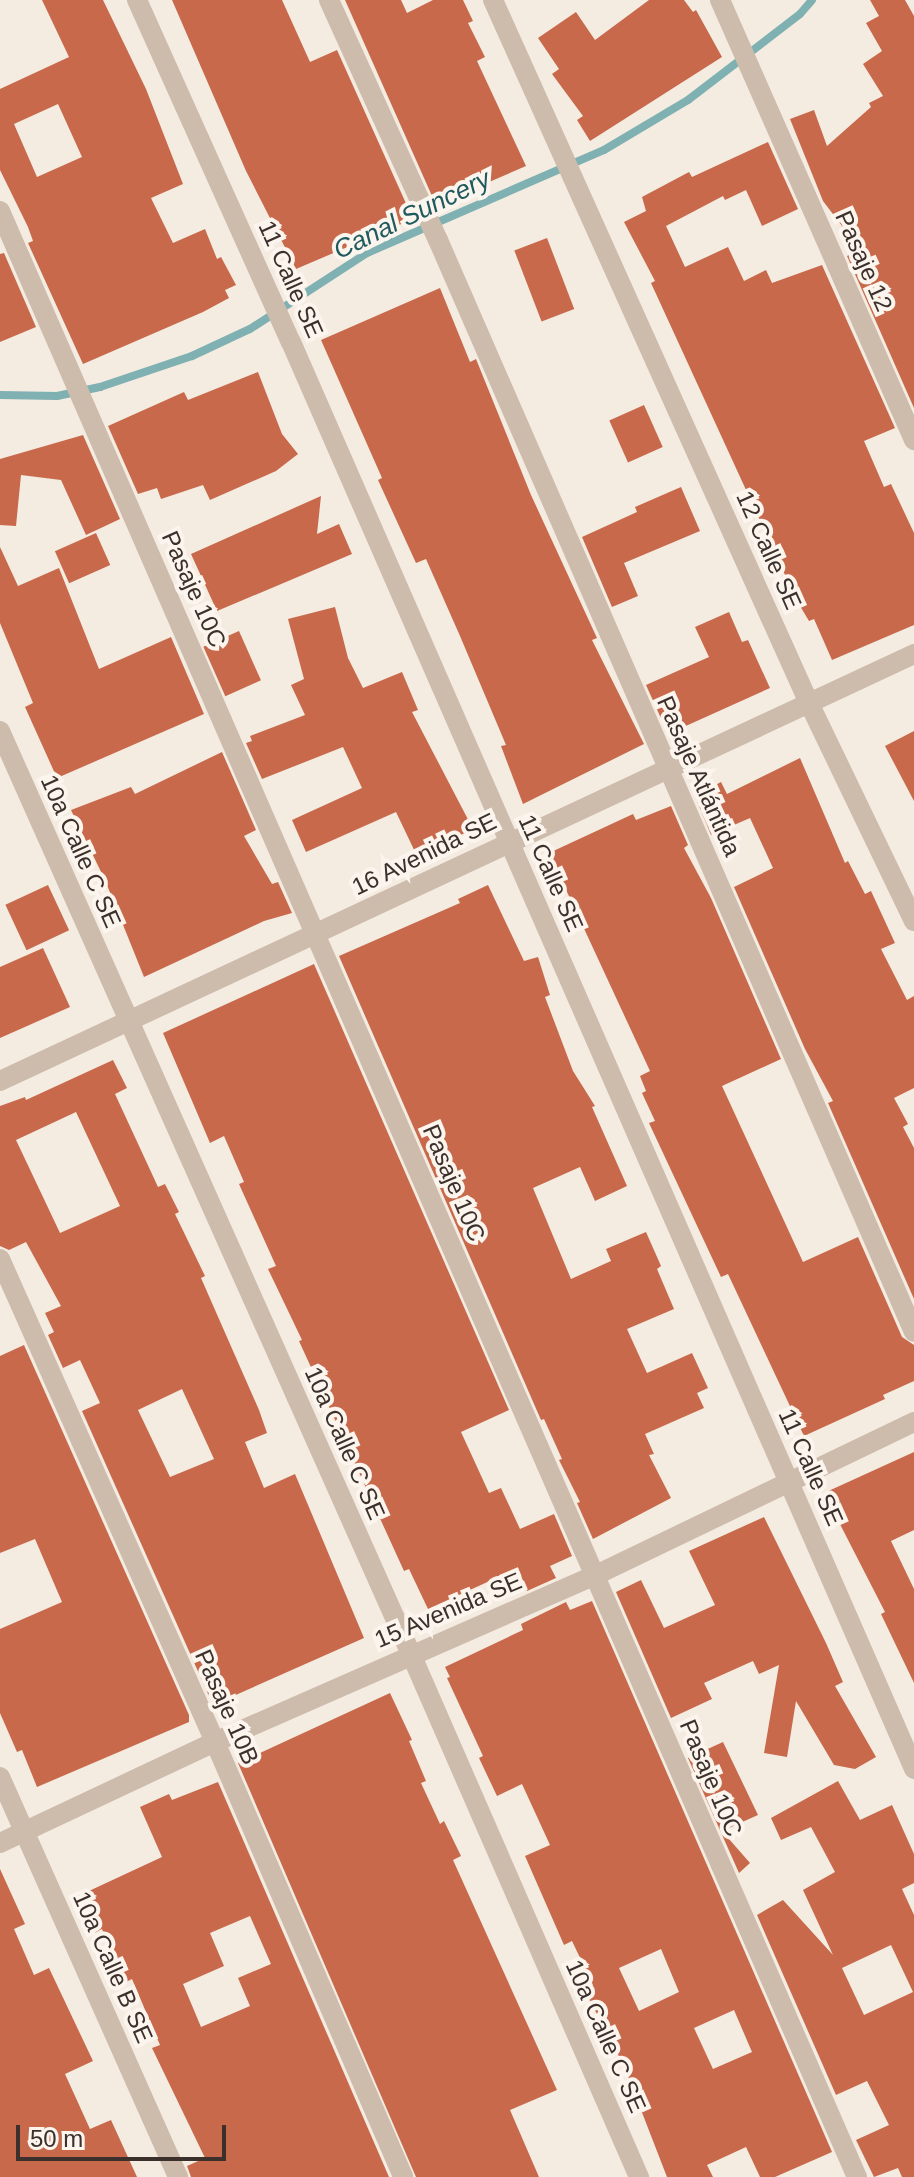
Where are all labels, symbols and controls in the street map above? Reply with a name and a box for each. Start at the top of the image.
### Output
water label: Canal Suncery [329,164,495,266]
street label: Pasaje 12 [829,206,899,316]
street label: 11 Calle SE [252,216,330,342]
street label: 12 Calle SE [730,486,808,614]
street label: Pasaje 10C [156,526,232,652]
street label: Pasaje Atlántida [651,691,747,861]
street label: 10a Calle C SE [34,770,128,932]
street label: 16 Avenida SE [347,806,501,902]
street label: 11 Calle SE [512,810,590,936]
street label: Pasaje 10C [417,1120,491,1246]
street label: 10a Calle C SE [298,1362,392,1524]
street label: 11 Calle SE [772,1404,850,1530]
street label: 15 Avenida SE [369,1566,527,1654]
street label: Pasaje 10B [189,1645,265,1769]
street label: Pasaje 10C [674,1715,748,1841]
street label: 10a Calle B SE [67,1887,159,2047]
street label: 10a Calle C SE [559,1955,653,2117]
scale bar [20,2109,230,2159]
text: 50 m [30,2125,83,2152]

